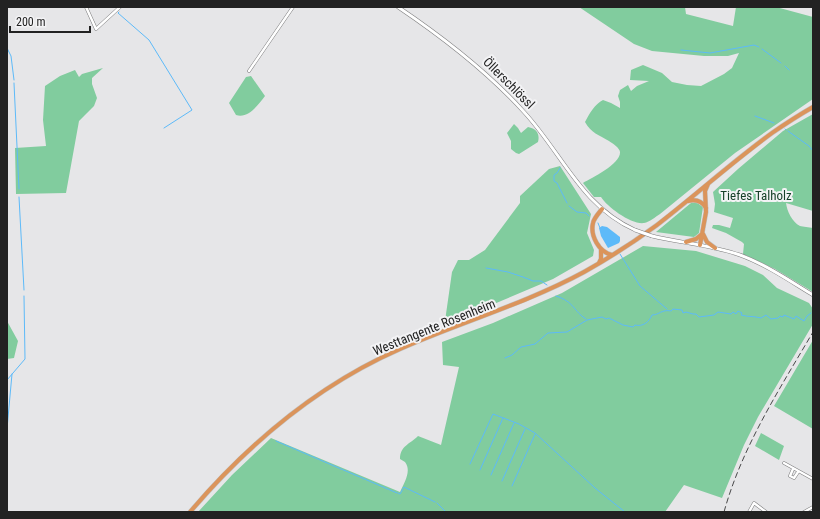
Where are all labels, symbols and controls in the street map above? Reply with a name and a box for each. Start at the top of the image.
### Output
scale bar [10,8,90,34]
text: 200 m [16,15,46,29]
street label: Öllerschlössl [480,54,538,112]
park label: Tiefes Talholz [720,188,792,203]
street label: Westtangente Rosenheim [371,296,497,358]

